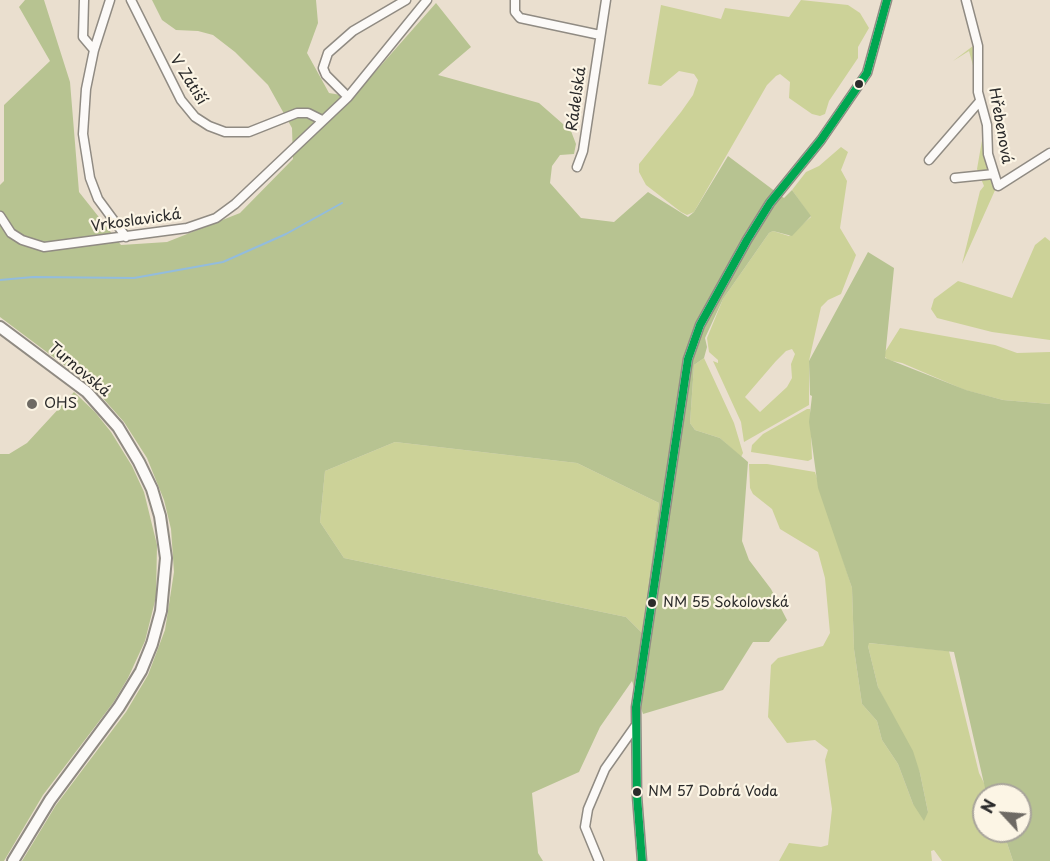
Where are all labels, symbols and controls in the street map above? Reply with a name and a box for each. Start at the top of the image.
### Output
street label: V Zátiší [166,52,210,108]
street label: Rádelská [564,66,590,132]
unlabelled marker [853,78,865,90]
street label: Hřebenová [984,87,1016,165]
street label: Vrkoslavická [90,206,182,236]
street label: Turnovská [45,339,113,401]
place label: OHS [44,395,77,413]
marker: OHS [25,397,39,411]
place label: NM 55 Sokolovská [663,595,789,611]
marker: NM 55 Sokolovská [646,597,658,609]
north arrow [972,783,1032,843]
place label: NM 57 Dobrá Voda [648,784,778,800]
marker: NM 57 Dobrá Voda [631,786,643,798]
text: N [974,795,1001,817]

